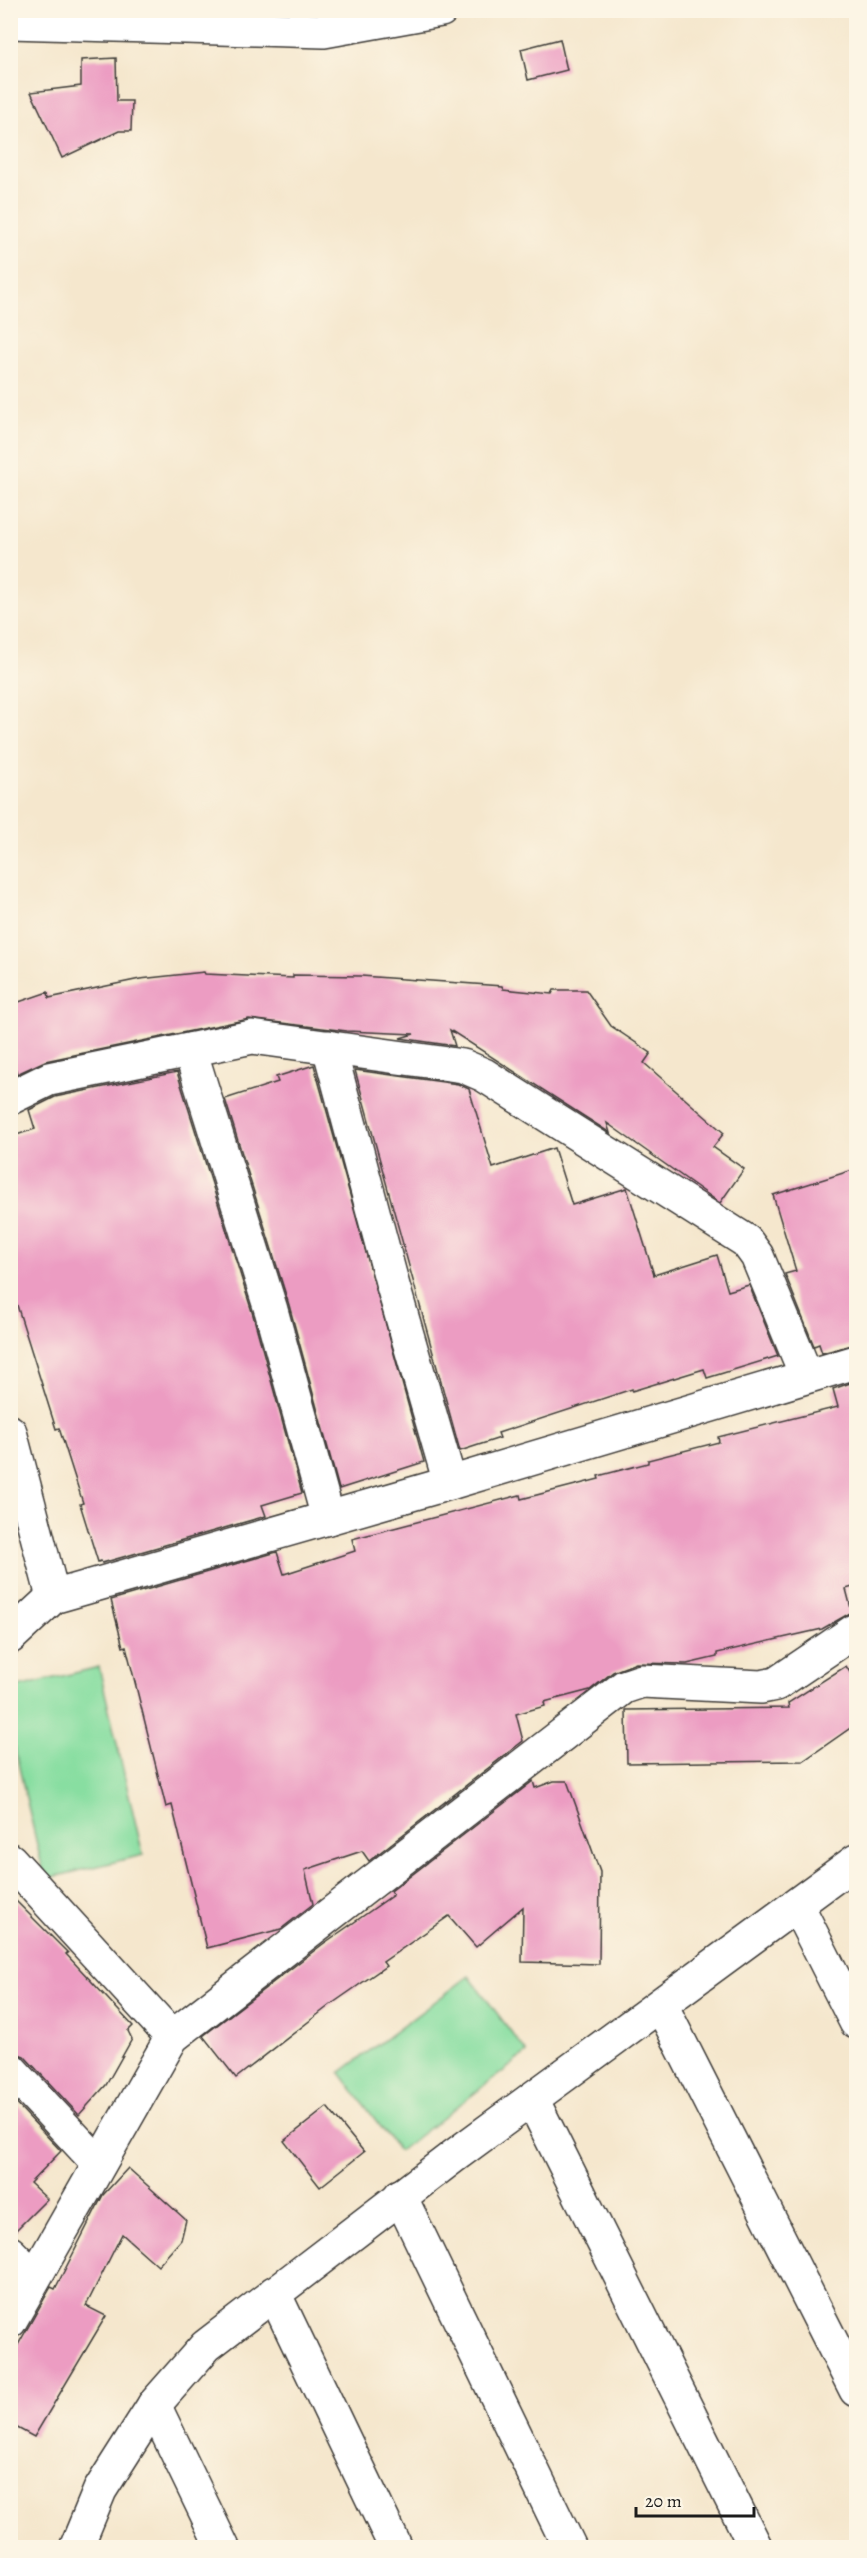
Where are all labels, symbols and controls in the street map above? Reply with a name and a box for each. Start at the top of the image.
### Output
scale bar [636,2480,754,2518]
text: 20 m [645,2489,682,2513]

